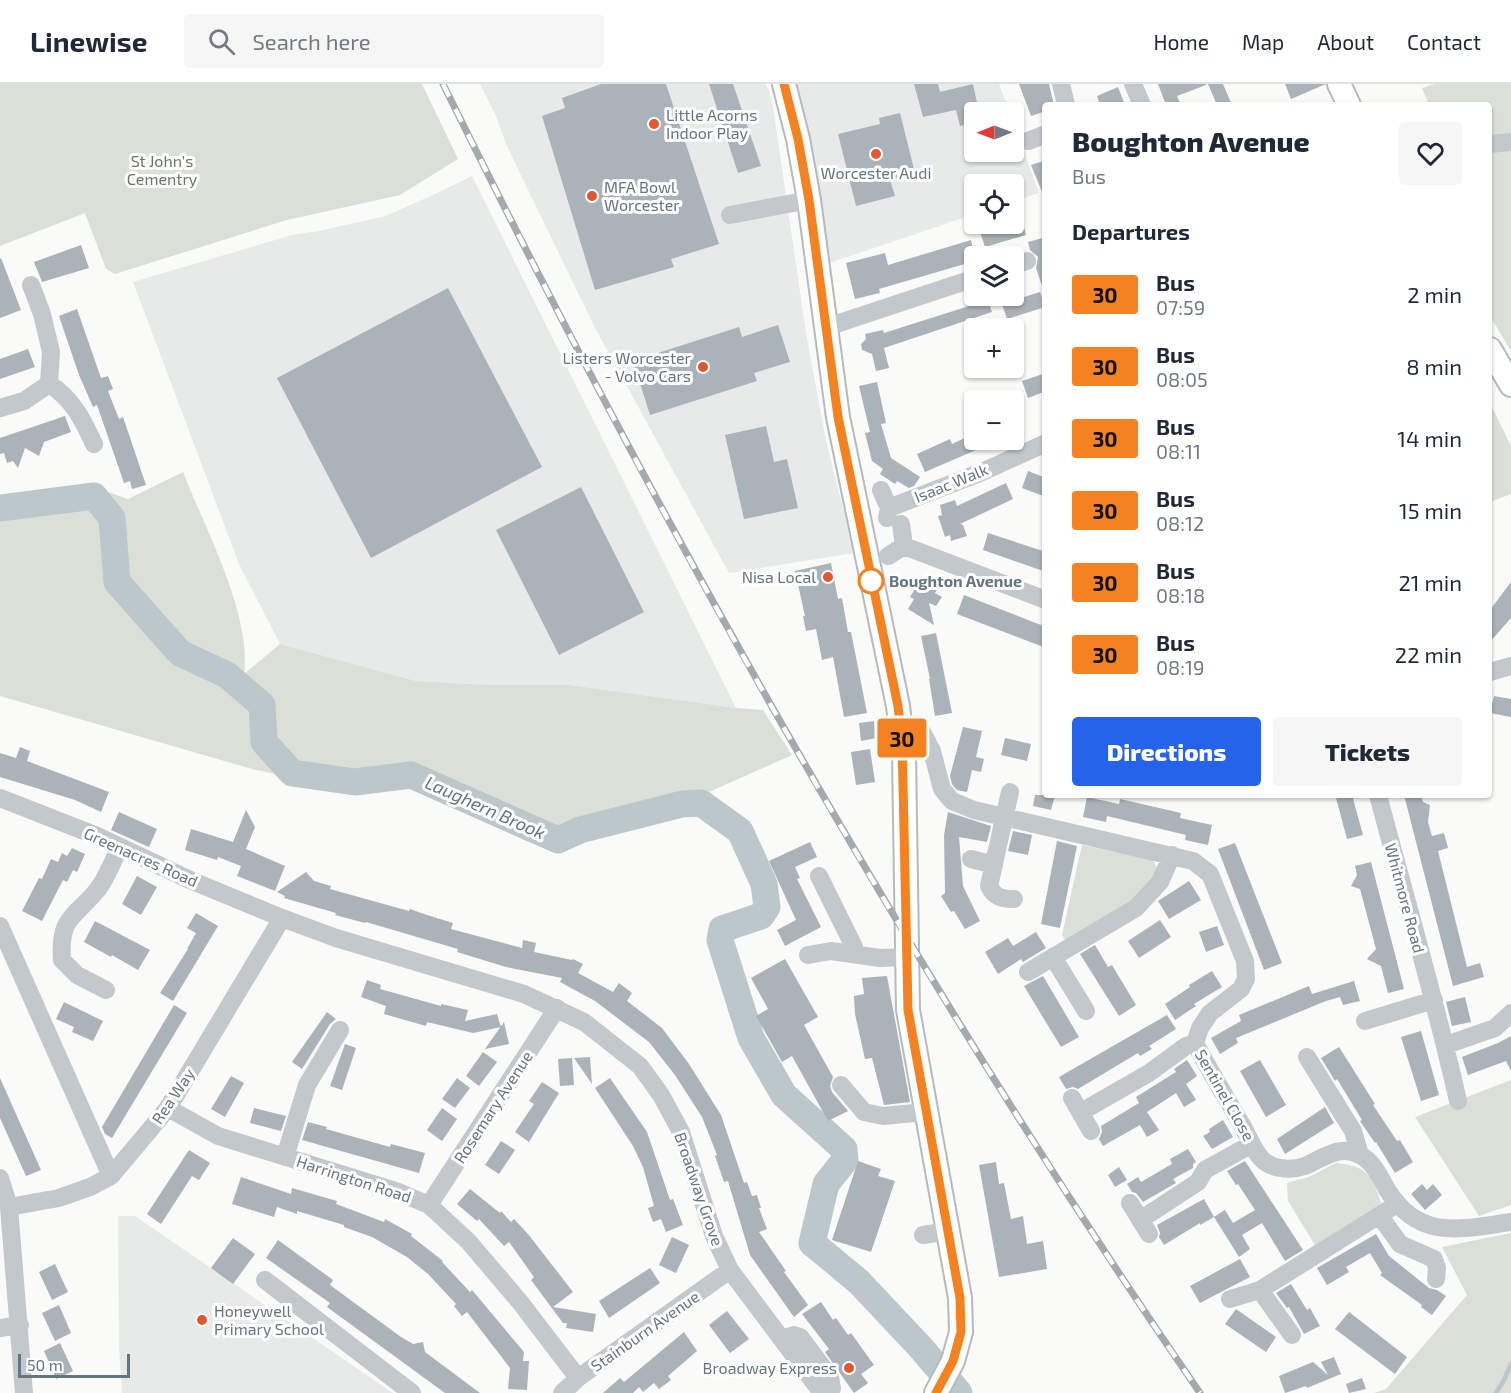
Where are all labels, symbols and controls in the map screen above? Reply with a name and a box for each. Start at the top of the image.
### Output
search box [184,14,604,68]
text: Linewise [30,24,148,58]
icon: search [205,25,238,58]
text: Search here [253,28,371,54]
text: Home [1153,29,1209,54]
text: Map [1242,29,1284,54]
text: About [1317,29,1374,54]
text: Contact [1407,29,1481,54]
north arrow [964,102,1024,162]
map controls [964,102,1024,450]
place label: Little Acorns Indoor Play [666,105,758,142]
marker: Little Acorns Indoor Play [647,117,661,131]
button: heart [1399,122,1462,185]
text: Boughton Avenue [1072,124,1310,158]
marker: Worcester Audi [869,147,883,161]
park label: St John's Cementry [127,151,198,188]
place label: Worcester Audi [821,163,931,182]
text: Bus [1072,164,1106,188]
button: locate [964,174,1024,234]
place label: MFA Bowl Worcester [604,177,680,214]
marker: MFA Bowl Worcester [585,189,599,203]
text: Departures [1072,218,1190,244]
button: layers [964,246,1024,306]
text: Bus [1156,269,1195,295]
text: 2 min [1407,281,1462,307]
text: 30 [1092,282,1118,307]
text: 07:59 [1156,295,1205,319]
button: + [964,318,1024,378]
text: Bus [1156,341,1195,367]
place label: Listers Worcester - Volvo Cars [562,348,692,385]
text: 8 min [1406,353,1462,379]
text: 30 [1092,354,1118,379]
marker: Listers Worcester - Volvo Cars [696,360,710,374]
text: 08:05 [1156,367,1208,391]
button: − [964,390,1024,450]
text: Bus [1156,413,1195,439]
text: 14 min [1397,425,1462,451]
text: 30 [1092,426,1118,451]
text: 08:11 [1156,439,1201,463]
street label: Isaac Walk [911,459,990,506]
text: Bus [1156,485,1195,511]
text: 15 min [1399,497,1462,523]
text: 30 [1092,498,1118,523]
text: 08:12 [1156,511,1204,535]
text: Bus [1156,557,1195,583]
place label: Nisa Local [742,567,816,586]
marker: Boughton Avenue [858,568,884,594]
text: 21 min [1398,569,1462,595]
marker: Nisa Local [821,570,835,584]
text: 30 [1092,570,1118,595]
place label: Boughton Avenue [889,571,1022,590]
text: 08:18 [1156,583,1205,607]
text: Bus [1156,629,1195,655]
text: 22 min [1395,641,1462,667]
text: 30 [1092,642,1118,667]
text: 08:19 [1156,655,1204,679]
button: Directions [1072,717,1261,786]
button: Tickets [1273,717,1462,786]
line badge: 30 [875,718,929,758]
text: 30 [889,726,915,751]
water label: Laughern Brook [422,771,549,843]
street label: Greenacres Road [81,823,201,890]
street label: Whitmore Road [1382,841,1429,955]
street label: Sentinel Close [1192,1046,1259,1144]
street label: Rosemary Avenue [449,1047,536,1166]
street label: Rea Way [147,1064,198,1127]
street label: Broadway Grove [671,1129,728,1248]
street label: Harrington Road [294,1151,414,1206]
street label: Stainburn Avenue [587,1286,702,1375]
place label: Honeywell Primary School [214,1301,324,1338]
marker: Honeywell Primary School [195,1313,209,1327]
scale bar [18,1351,130,1378]
text: 50 m [27,1355,63,1374]
place label: Broadway Express [702,1358,837,1377]
marker: Broadway Express [842,1361,856,1375]

